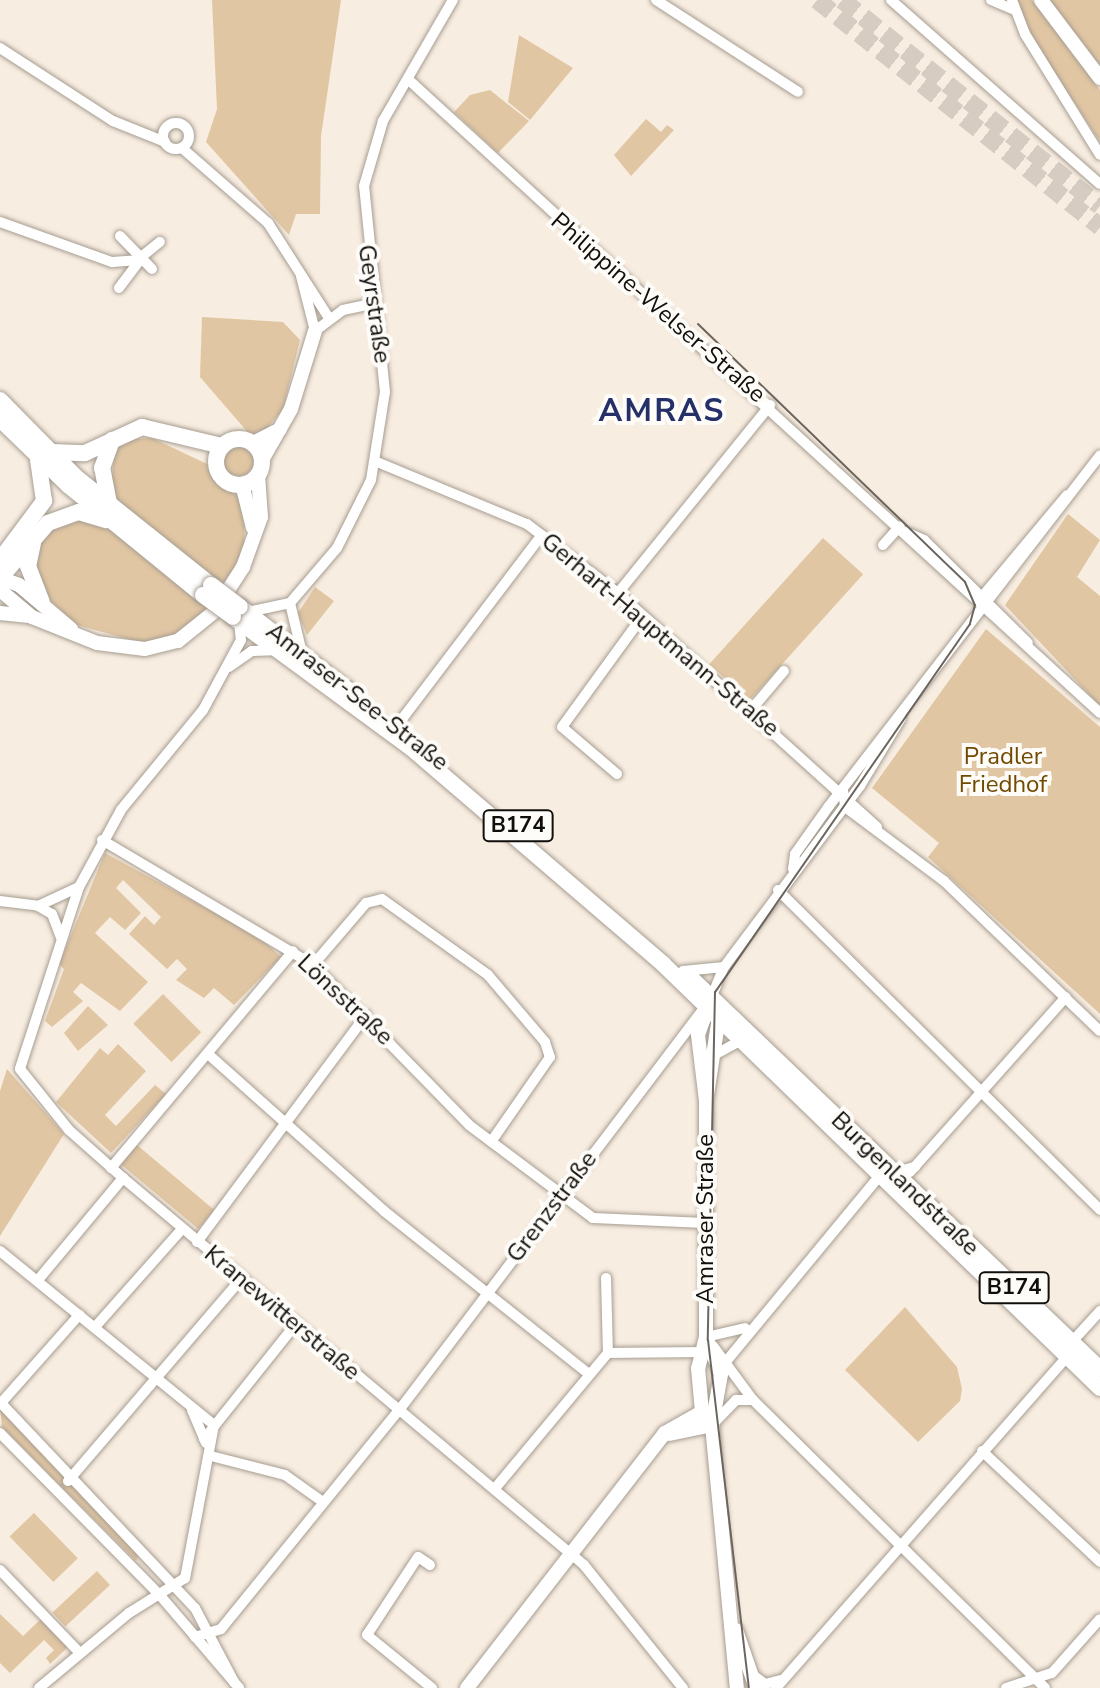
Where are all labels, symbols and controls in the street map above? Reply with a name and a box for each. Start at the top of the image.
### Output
street label: Philippine-Welser-Straße [545,207,771,409]
street label: Geyrstraße [351,243,397,365]
district label: AMRAS [599,392,725,430]
street label: Gerhart-Hauptmann-Straße [535,527,785,743]
street label: Amraser-See-Straße [260,617,454,777]
park label: Pradler Friedhof [959,743,1047,799]
road number: B174 [482,808,554,844]
street label: Lönsstraße [291,949,399,1051]
street label: Burgenlandstraße [825,1106,985,1262]
street label: Amraser Straße [692,1134,720,1304]
street label: Grenzstraße [501,1146,603,1268]
street label: Kranewitterstraße [198,1240,366,1386]
road number: B174 [978,1270,1050,1306]

